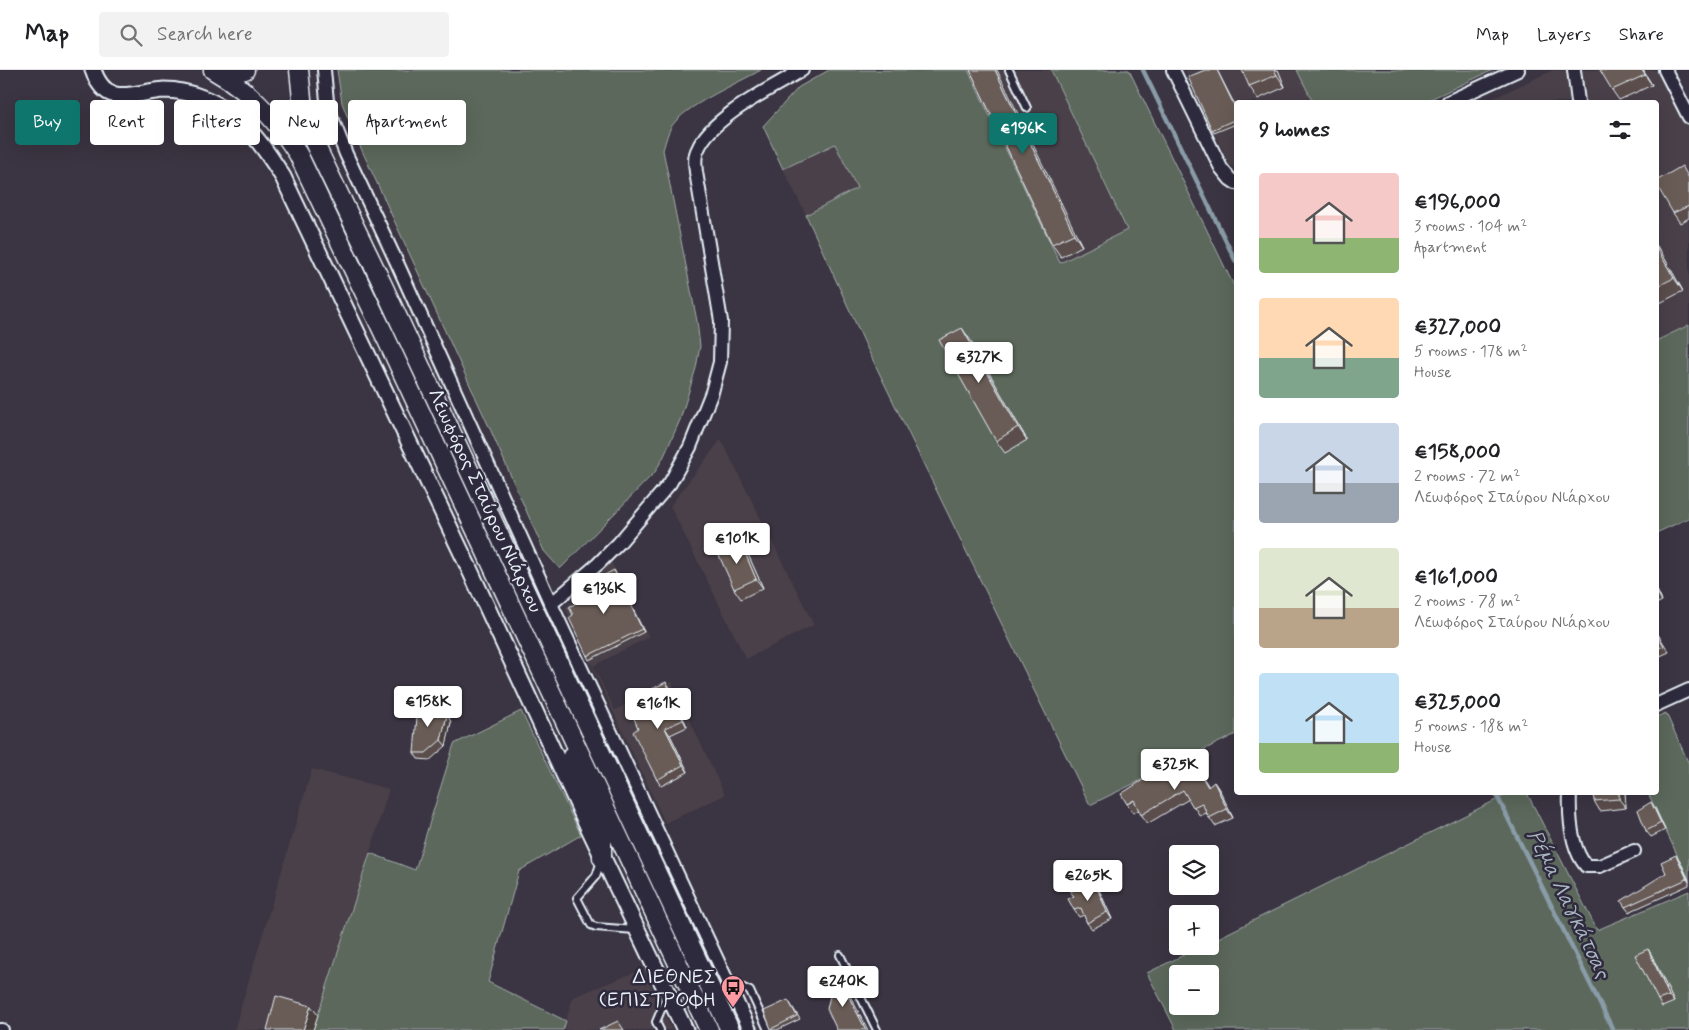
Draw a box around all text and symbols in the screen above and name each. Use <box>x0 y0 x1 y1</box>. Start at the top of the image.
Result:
search box <box>99 12 449 57</box>
text: Map <box>25 19 69 50</box>
icon: search <box>117 21 145 49</box>
text: Search here <box>157 22 253 47</box>
text: Map <box>1476 23 1509 47</box>
text: Layers <box>1537 23 1591 47</box>
text: Share <box>1619 23 1664 47</box>
chip: Buy <box>15 100 80 145</box>
chip: Rent <box>90 100 164 145</box>
chip: Filters <box>174 100 260 145</box>
chip: New <box>270 100 338 145</box>
chip: Apartment <box>348 100 466 145</box>
pin: €196K <box>988 112 1058 155</box>
text: 9 homes <box>1259 116 1330 144</box>
icon: filters <box>1606 116 1634 144</box>
text: €196K <box>1000 118 1046 139</box>
text: €196,000 <box>1414 188 1501 216</box>
icon: home <box>1299 193 1359 253</box>
text: 3 rooms · 104 m² <box>1414 216 1527 237</box>
text: Apartment <box>1414 237 1487 258</box>
text: €327,000 <box>1414 313 1501 341</box>
icon: home <box>1299 318 1359 378</box>
text: 5 rooms · 178 m² <box>1414 341 1528 362</box>
pin: €327K <box>944 342 1014 384</box>
text: €327K <box>956 347 1002 368</box>
text: House <box>1414 362 1452 383</box>
street label: Λεωφόρος Σταύρου Νιάρχου <box>421 384 549 617</box>
text: €158,000 <box>1414 438 1501 466</box>
icon: home <box>1299 443 1359 503</box>
text: 2 rooms · 72 m² <box>1414 466 1520 487</box>
text: Λεωφόρος Σταύρου Νιάρχου <box>1414 487 1610 508</box>
pin: €101K <box>702 522 772 565</box>
text: €101K <box>715 528 759 549</box>
text: €161,000 <box>1414 563 1498 591</box>
icon: home <box>1299 568 1359 628</box>
pin: €136K <box>569 572 639 615</box>
text: €136K <box>582 578 626 599</box>
text: 2 rooms · 78 m² <box>1414 591 1521 612</box>
text: Λεωφόρος Σταύρου Νιάρχου <box>1414 612 1610 633</box>
pin: €158K <box>393 686 463 728</box>
pin: €161K <box>623 688 693 730</box>
text: €325,000 <box>1414 688 1501 716</box>
text: €158K <box>405 691 451 712</box>
text: €161K <box>636 693 680 714</box>
icon: home <box>1299 693 1359 753</box>
text: 5 rooms · 188 m² <box>1414 716 1528 737</box>
text: House <box>1414 737 1452 758</box>
pin: €325K <box>1140 748 1210 791</box>
text: €325K <box>1152 754 1198 775</box>
water label: Ρέμα Λαγκάτσας <box>1520 825 1617 985</box>
map controls <box>1169 845 1219 1015</box>
button: layers <box>1169 845 1219 895</box>
pin: €265K <box>1053 860 1123 902</box>
text: €265K <box>1064 865 1112 886</box>
button: + <box>1169 905 1219 955</box>
place label: ΔΙΕΘΝΕΣ (ΕΠΙΣΤΡΟΦΗ <box>599 964 716 1014</box>
button: − <box>1169 965 1219 1015</box>
pin: €240K <box>808 966 878 1008</box>
text: €240K <box>819 971 867 992</box>
bus stop icon: ΔΙΕΘΝΕΣ (ΕΠΙΣΤΡΟΦΗ <box>720 974 746 1008</box>

